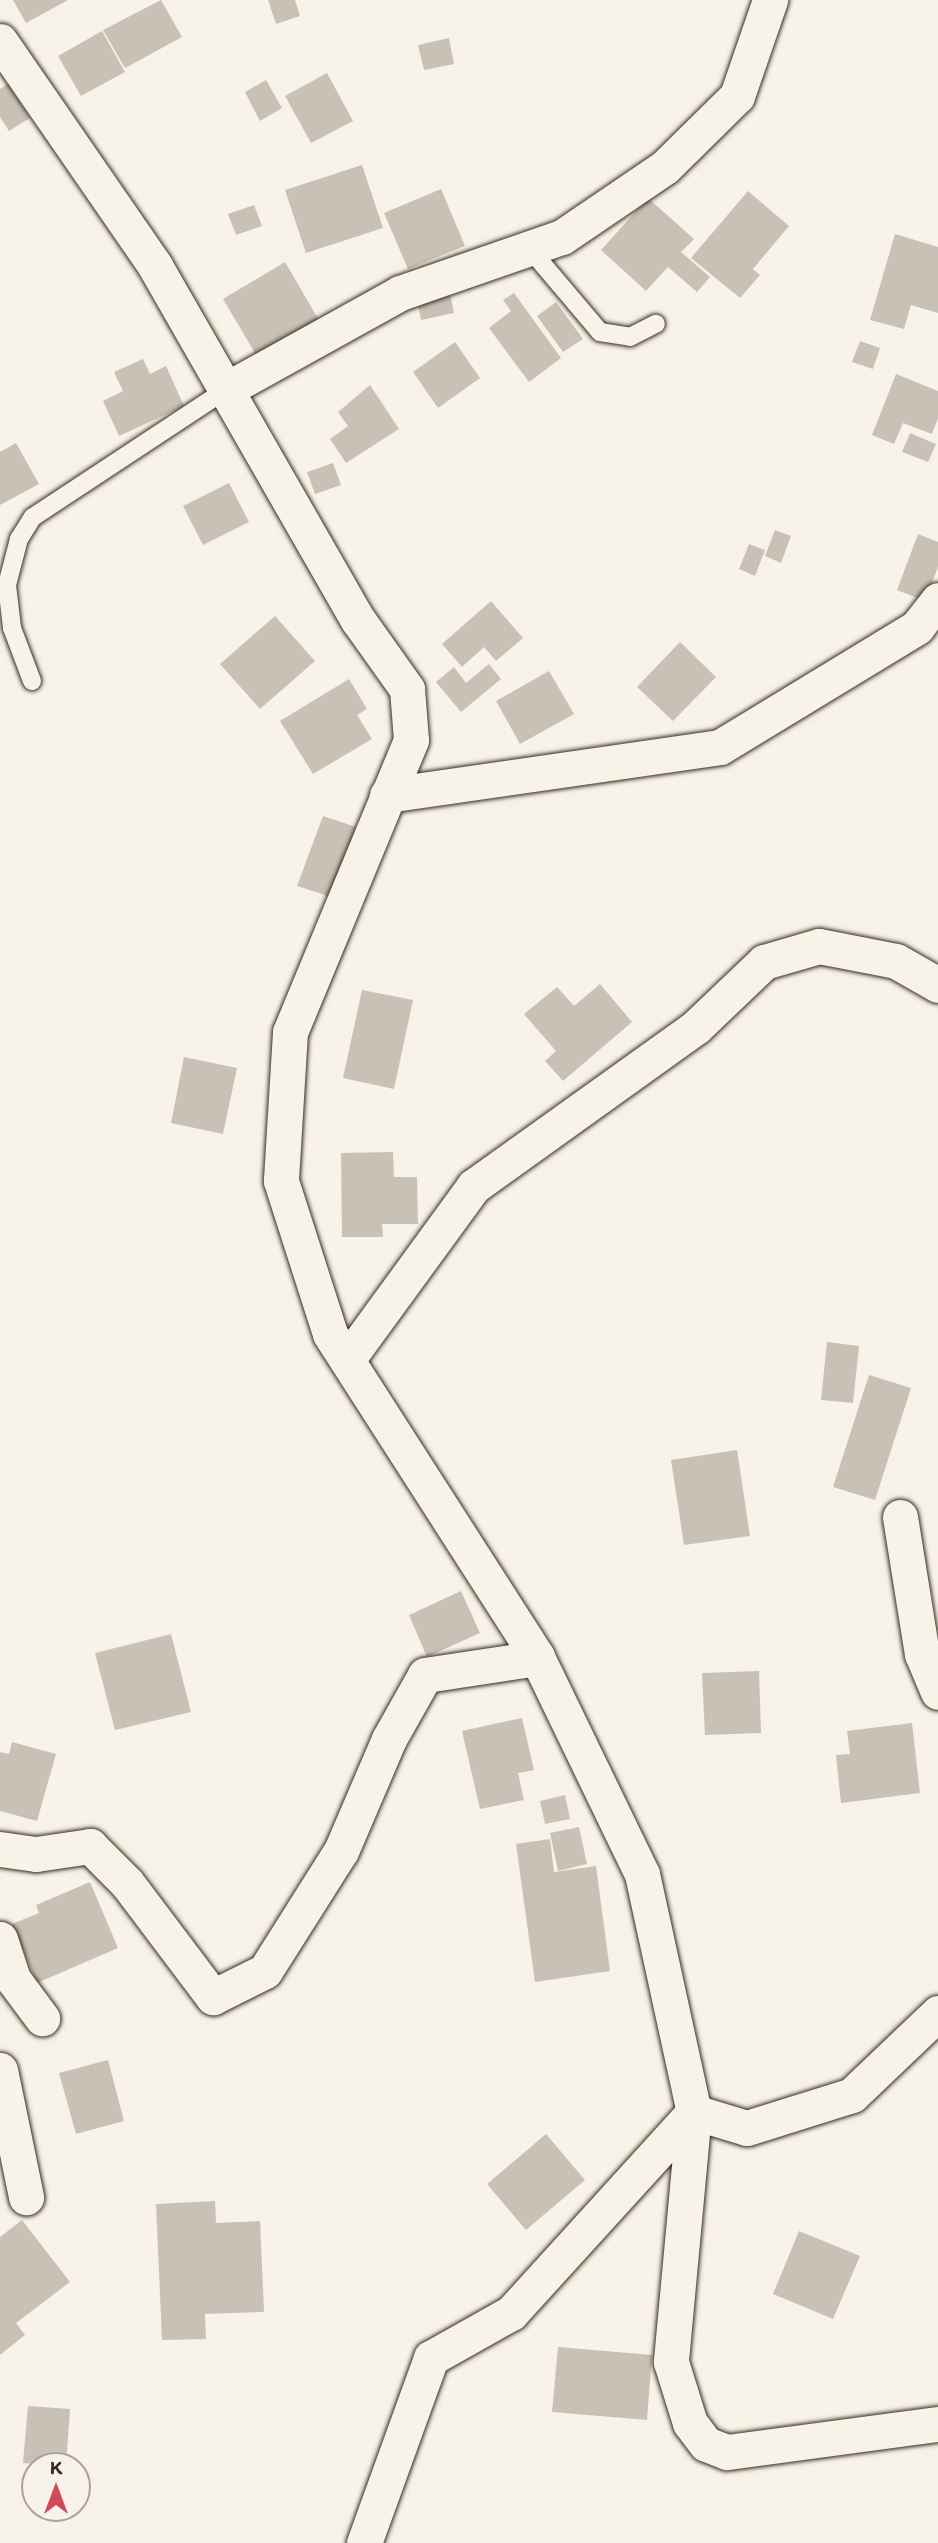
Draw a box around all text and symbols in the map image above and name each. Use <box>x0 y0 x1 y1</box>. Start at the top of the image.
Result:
north arrow <box>21 2452 91 2522</box>
text: K <box>50 2456 62 2479</box>

